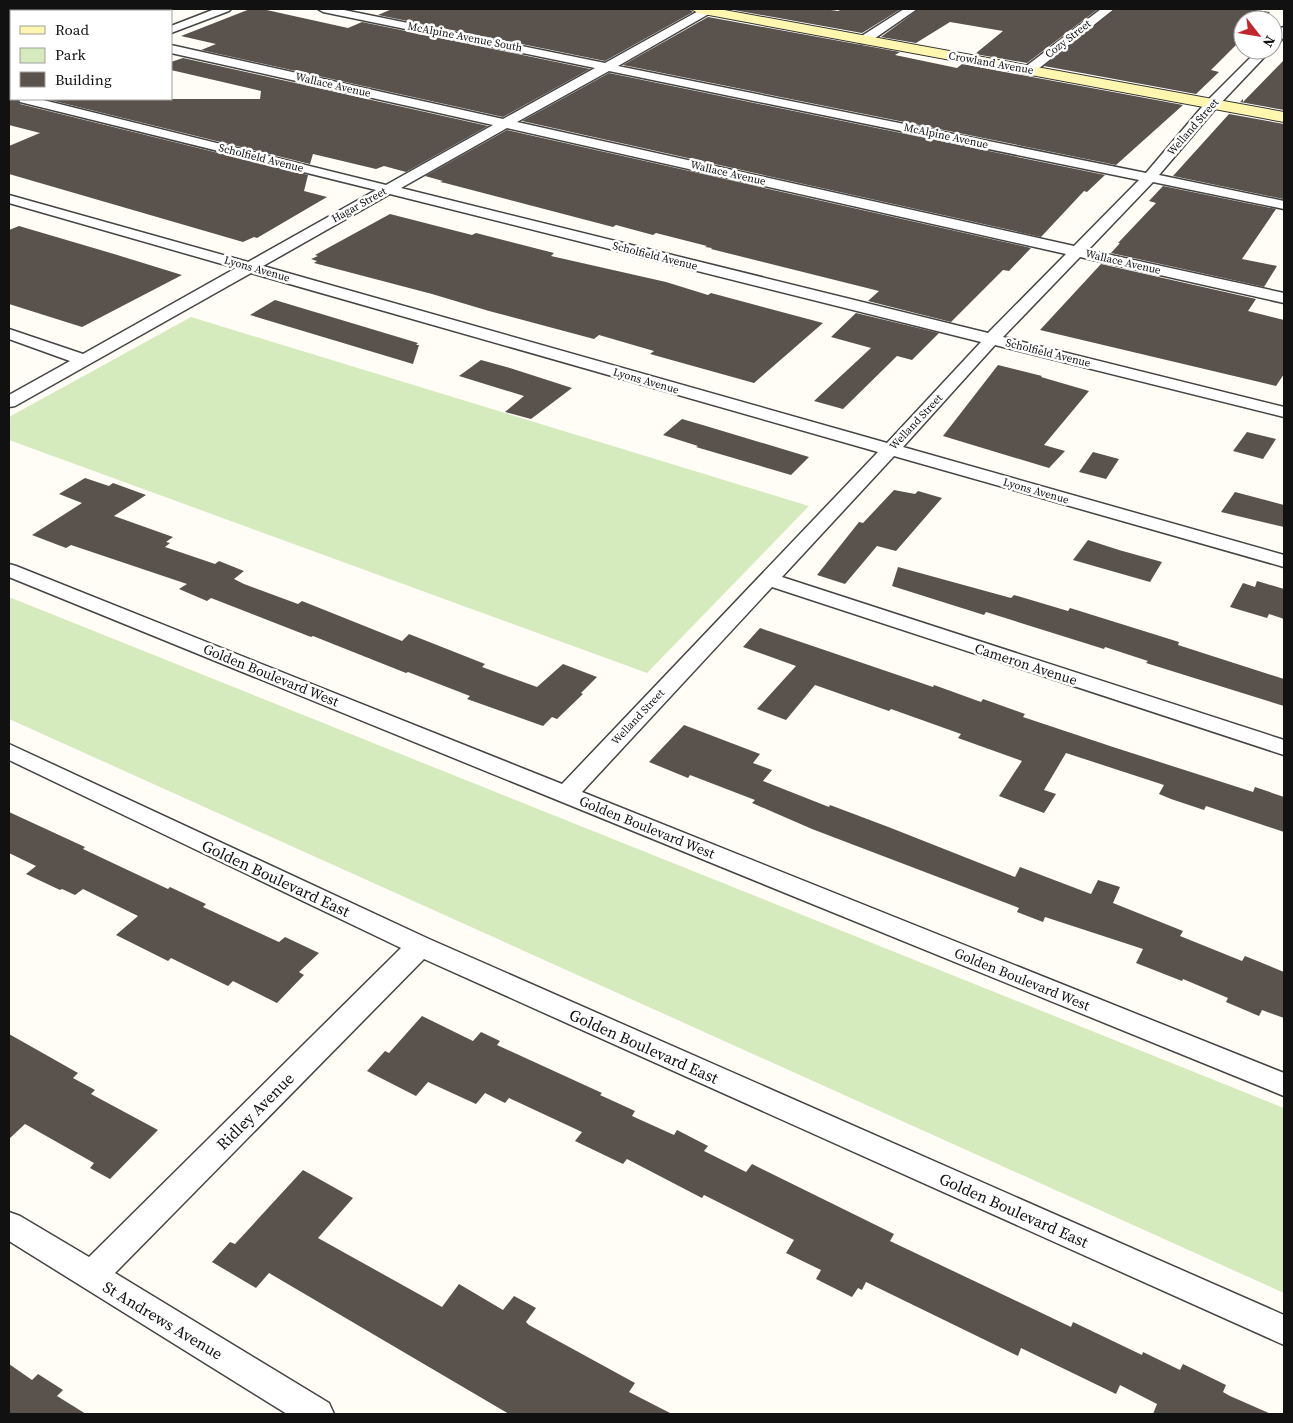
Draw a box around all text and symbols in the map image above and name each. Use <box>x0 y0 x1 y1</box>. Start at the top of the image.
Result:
legend <box>10 10 172 100</box>
north arrow <box>1233 10 1283 60</box>
street label: Cozy Street <box>1042 16 1094 62</box>
text: Road <box>55 19 89 40</box>
street label: McAlpine Avenue South <box>406 19 524 56</box>
text: N <box>1258 32 1280 51</box>
text: Park <box>55 44 87 65</box>
street label: Crowland Avenue <box>947 48 1035 78</box>
text: Building <box>55 69 112 90</box>
street label: Wallace Avenue <box>294 69 373 101</box>
street label: Welland Street <box>1164 95 1222 159</box>
street label: McAlpine Avenue <box>902 120 990 152</box>
street label: Scholfield Avenue <box>217 140 305 176</box>
street label: Wallace Avenue <box>689 157 768 189</box>
street label: Hagar Street <box>329 184 390 226</box>
street label: Scholfield Avenue <box>611 238 699 274</box>
street label: Wallace Avenue <box>1084 246 1163 278</box>
street label: Lyons Avenue <box>222 252 292 286</box>
street label: Scholfield Avenue <box>1004 335 1092 371</box>
street label: Lyons Avenue <box>611 364 681 398</box>
street label: Welland Street <box>886 391 946 453</box>
street label: Lyons Avenue <box>1001 474 1071 508</box>
street label: Cameron Avenue <box>972 638 1080 690</box>
street label: Golden Boulevard West <box>200 639 342 712</box>
street label: Welland Street <box>608 686 668 748</box>
street label: Golden Boulevard West <box>576 791 718 864</box>
street label: Golden Boulevard East <box>198 834 354 922</box>
street label: Golden Boulevard West <box>951 943 1093 1016</box>
street label: Golden Boulevard East <box>566 1003 723 1089</box>
street label: Ridley Avenue <box>211 1067 299 1155</box>
street label: Golden Boulevard East <box>936 1167 1093 1253</box>
street label: St Andrews Avenue <box>99 1275 227 1365</box>

